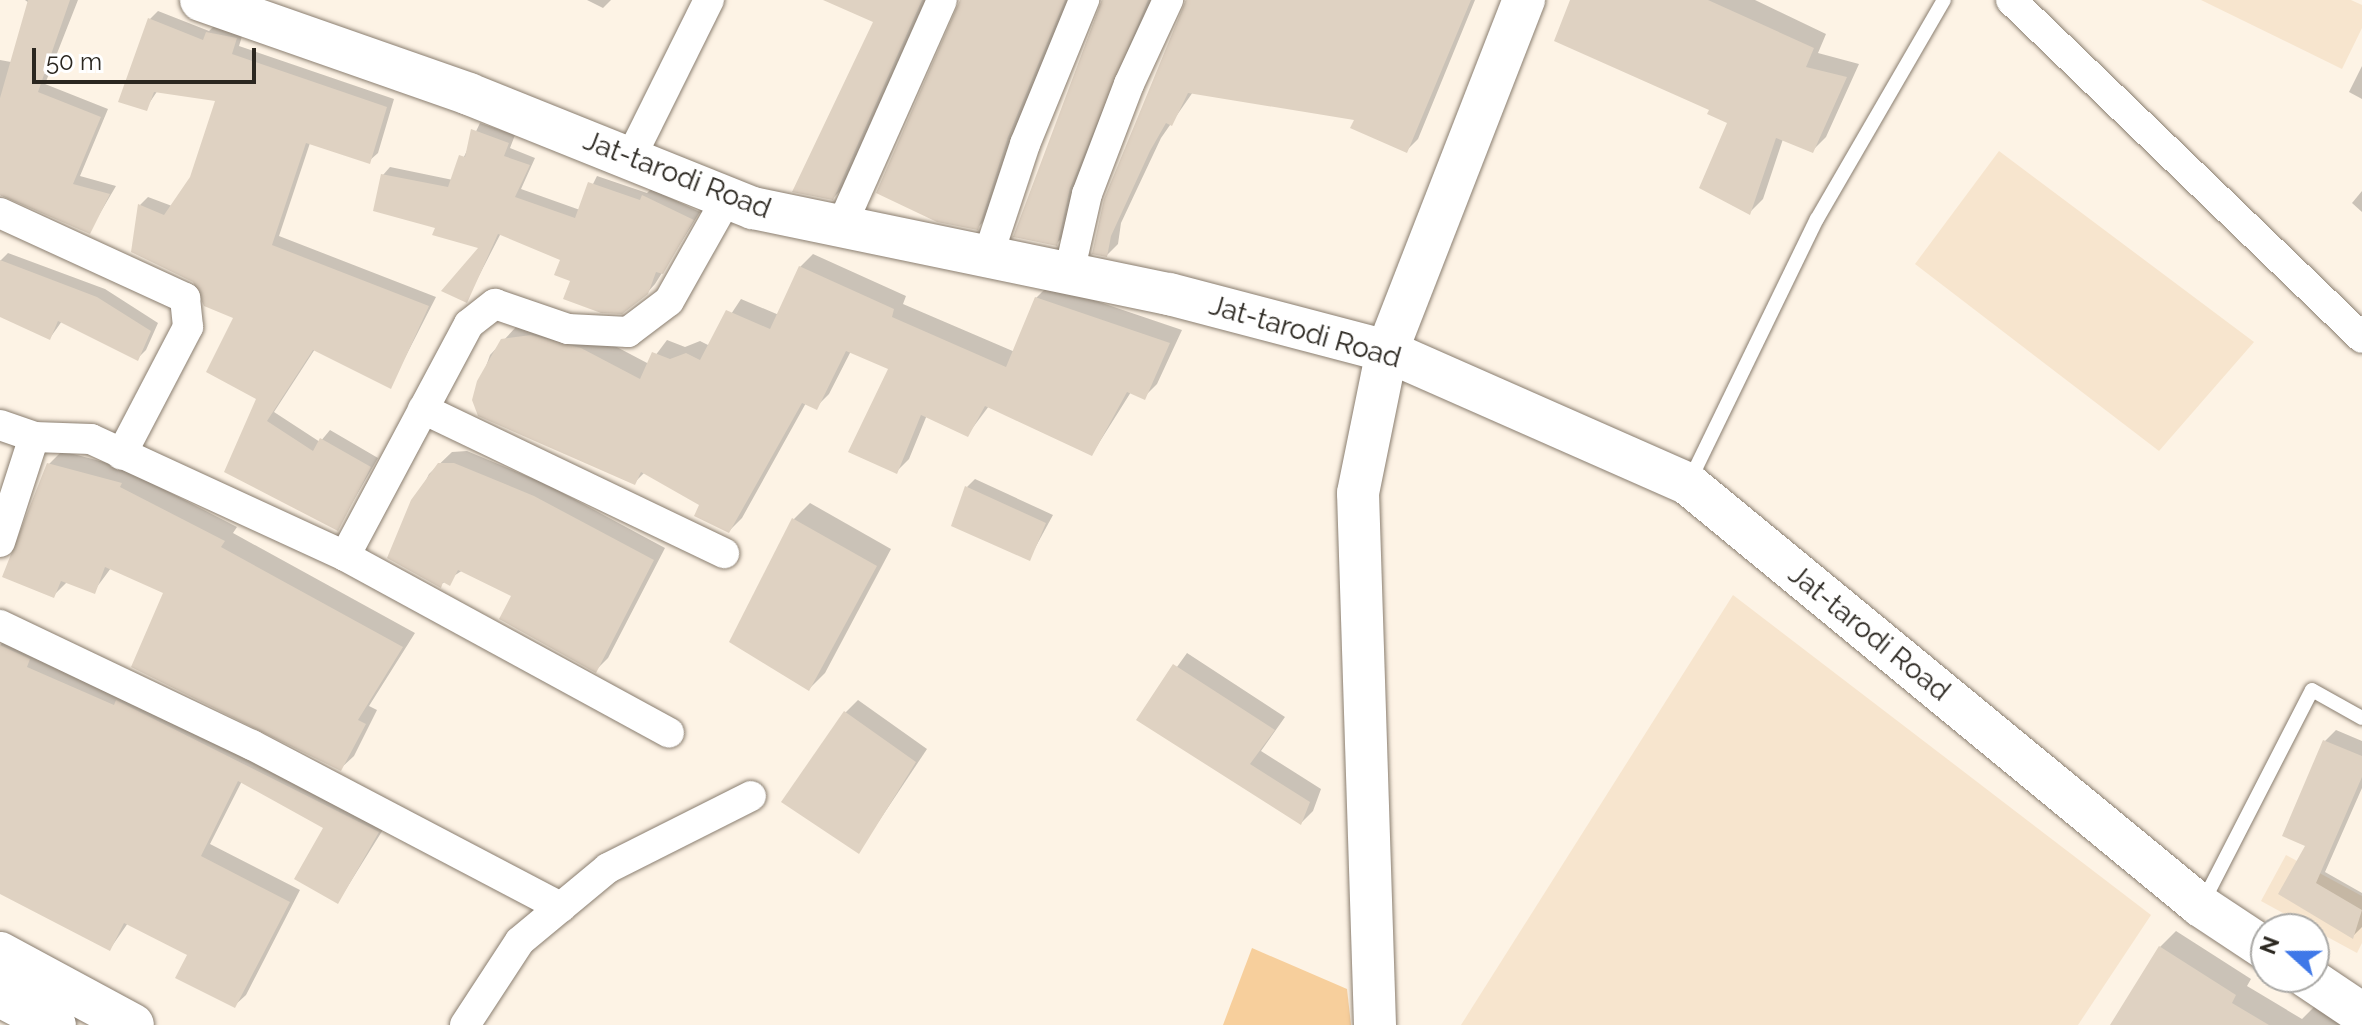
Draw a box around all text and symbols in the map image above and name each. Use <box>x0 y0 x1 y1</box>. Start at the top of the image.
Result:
scale bar <box>36 32 260 82</box>
text: 50 m <box>46 47 102 76</box>
street label: Jat-tarodi Road <box>579 124 775 226</box>
street label: Jat-tarodi Road <box>1205 289 1405 375</box>
street label: Jat-tarodi Road <box>1781 558 1957 708</box>
north arrow <box>2250 913 2330 993</box>
text: N <box>2254 933 2285 958</box>

